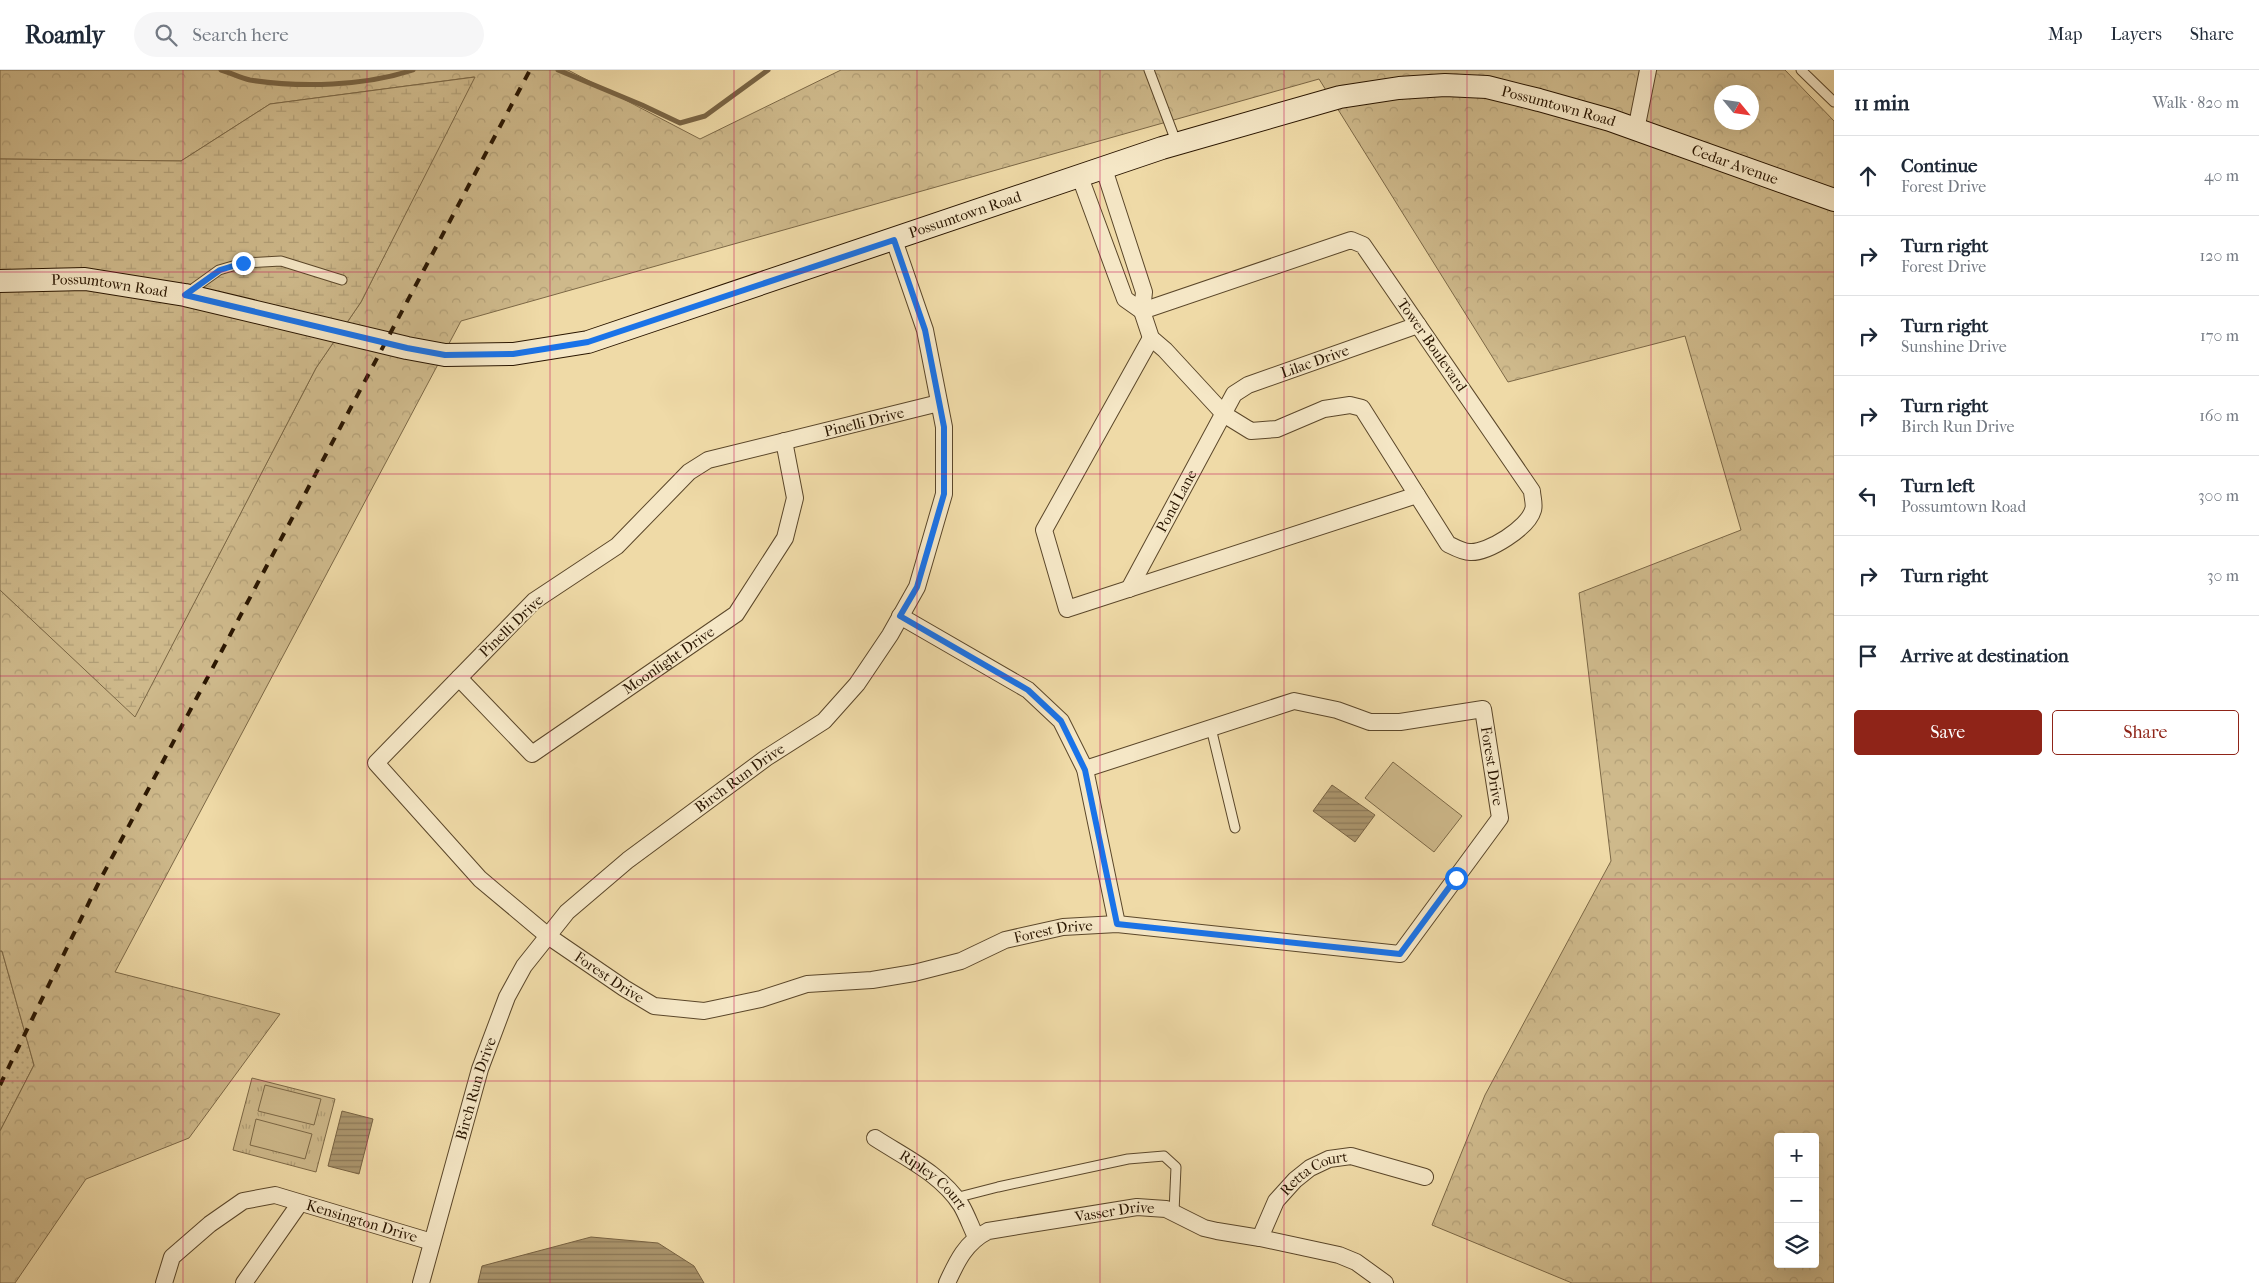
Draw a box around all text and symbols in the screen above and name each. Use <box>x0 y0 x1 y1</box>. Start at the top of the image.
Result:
search box <box>134 12 484 57</box>
text: Roamly <box>25 21 104 49</box>
icon: search <box>152 21 180 49</box>
text: Search here <box>192 24 289 46</box>
text: Map <box>2048 24 2082 45</box>
text: Layers <box>2110 24 2162 45</box>
text: Share <box>2190 24 2234 45</box>
street label: Possumtown Road <box>1500 82 1619 131</box>
north arrow <box>1714 85 1759 130</box>
text: 11 min <box>1854 91 1909 115</box>
text: Walk · 820 m <box>2152 93 2239 112</box>
street label: Cedar Avenue <box>1689 141 1781 189</box>
text: Continue <box>1901 155 1977 177</box>
icon: ahead <box>1854 162 1882 190</box>
text: 40 m <box>2204 166 2239 185</box>
text: Forest Drive <box>1901 177 1986 196</box>
street label: Possumtown Road <box>906 187 1024 242</box>
text: Turn right <box>1901 235 1988 257</box>
icon: right <box>1854 242 1882 270</box>
text: 120 m <box>2200 246 2239 265</box>
route end <box>232 252 255 275</box>
text: Forest Drive <box>1901 257 1986 276</box>
street label: Possumtown Road <box>51 270 170 301</box>
street label: Tower Boulevard <box>1393 295 1471 396</box>
text: Turn right <box>1901 315 1988 337</box>
icon: right <box>1854 322 1882 350</box>
text: 170 m <box>2200 326 2239 345</box>
text: Sunshine Drive <box>1901 337 2007 356</box>
street label: Lilac Drive <box>1278 341 1352 382</box>
text: Turn right <box>1901 395 1988 417</box>
icon: right <box>1854 402 1882 430</box>
street label: Pinelli Drive <box>822 403 907 441</box>
text: 160 m <box>2199 406 2239 425</box>
text: Birch Run Drive <box>1901 417 2015 436</box>
street label: Pond Lane <box>1152 466 1201 535</box>
text: Turn left <box>1901 475 1975 497</box>
icon: left <box>1854 482 1882 510</box>
text: 300 m <box>2198 486 2239 505</box>
text: Possumtown Road <box>1901 497 2026 516</box>
icon: right <box>1854 562 1882 590</box>
text: Turn right <box>1901 565 1988 587</box>
text: 30 m <box>2207 566 2239 585</box>
street label: Pinelli Drive <box>475 591 547 661</box>
street label: Moonlight Drive <box>619 622 718 698</box>
icon: arrive <box>1854 642 1882 670</box>
text: Arrive at destination <box>1901 645 2069 667</box>
button: Save <box>1854 710 2042 755</box>
button: Share <box>2052 710 2239 755</box>
street label: Forest Drive <box>1477 725 1507 807</box>
street label: Birch Run Drive <box>691 739 788 817</box>
route start <box>1445 867 1468 890</box>
street label: Forest Drive <box>1012 916 1094 947</box>
street label: Forest Drive <box>571 948 648 1007</box>
street label: Birch Run Drive <box>452 1034 500 1142</box>
map controls <box>1774 1133 1819 1268</box>
button: + <box>1774 1133 1819 1178</box>
street label: Ripley Court <box>896 1146 971 1213</box>
street label: Retta Court <box>1276 1147 1349 1199</box>
button: − <box>1774 1178 1819 1223</box>
street label: Kensington Drive <box>304 1196 420 1246</box>
street label: Vasser Drive <box>1072 1198 1156 1226</box>
button: layers <box>1774 1223 1819 1268</box>

